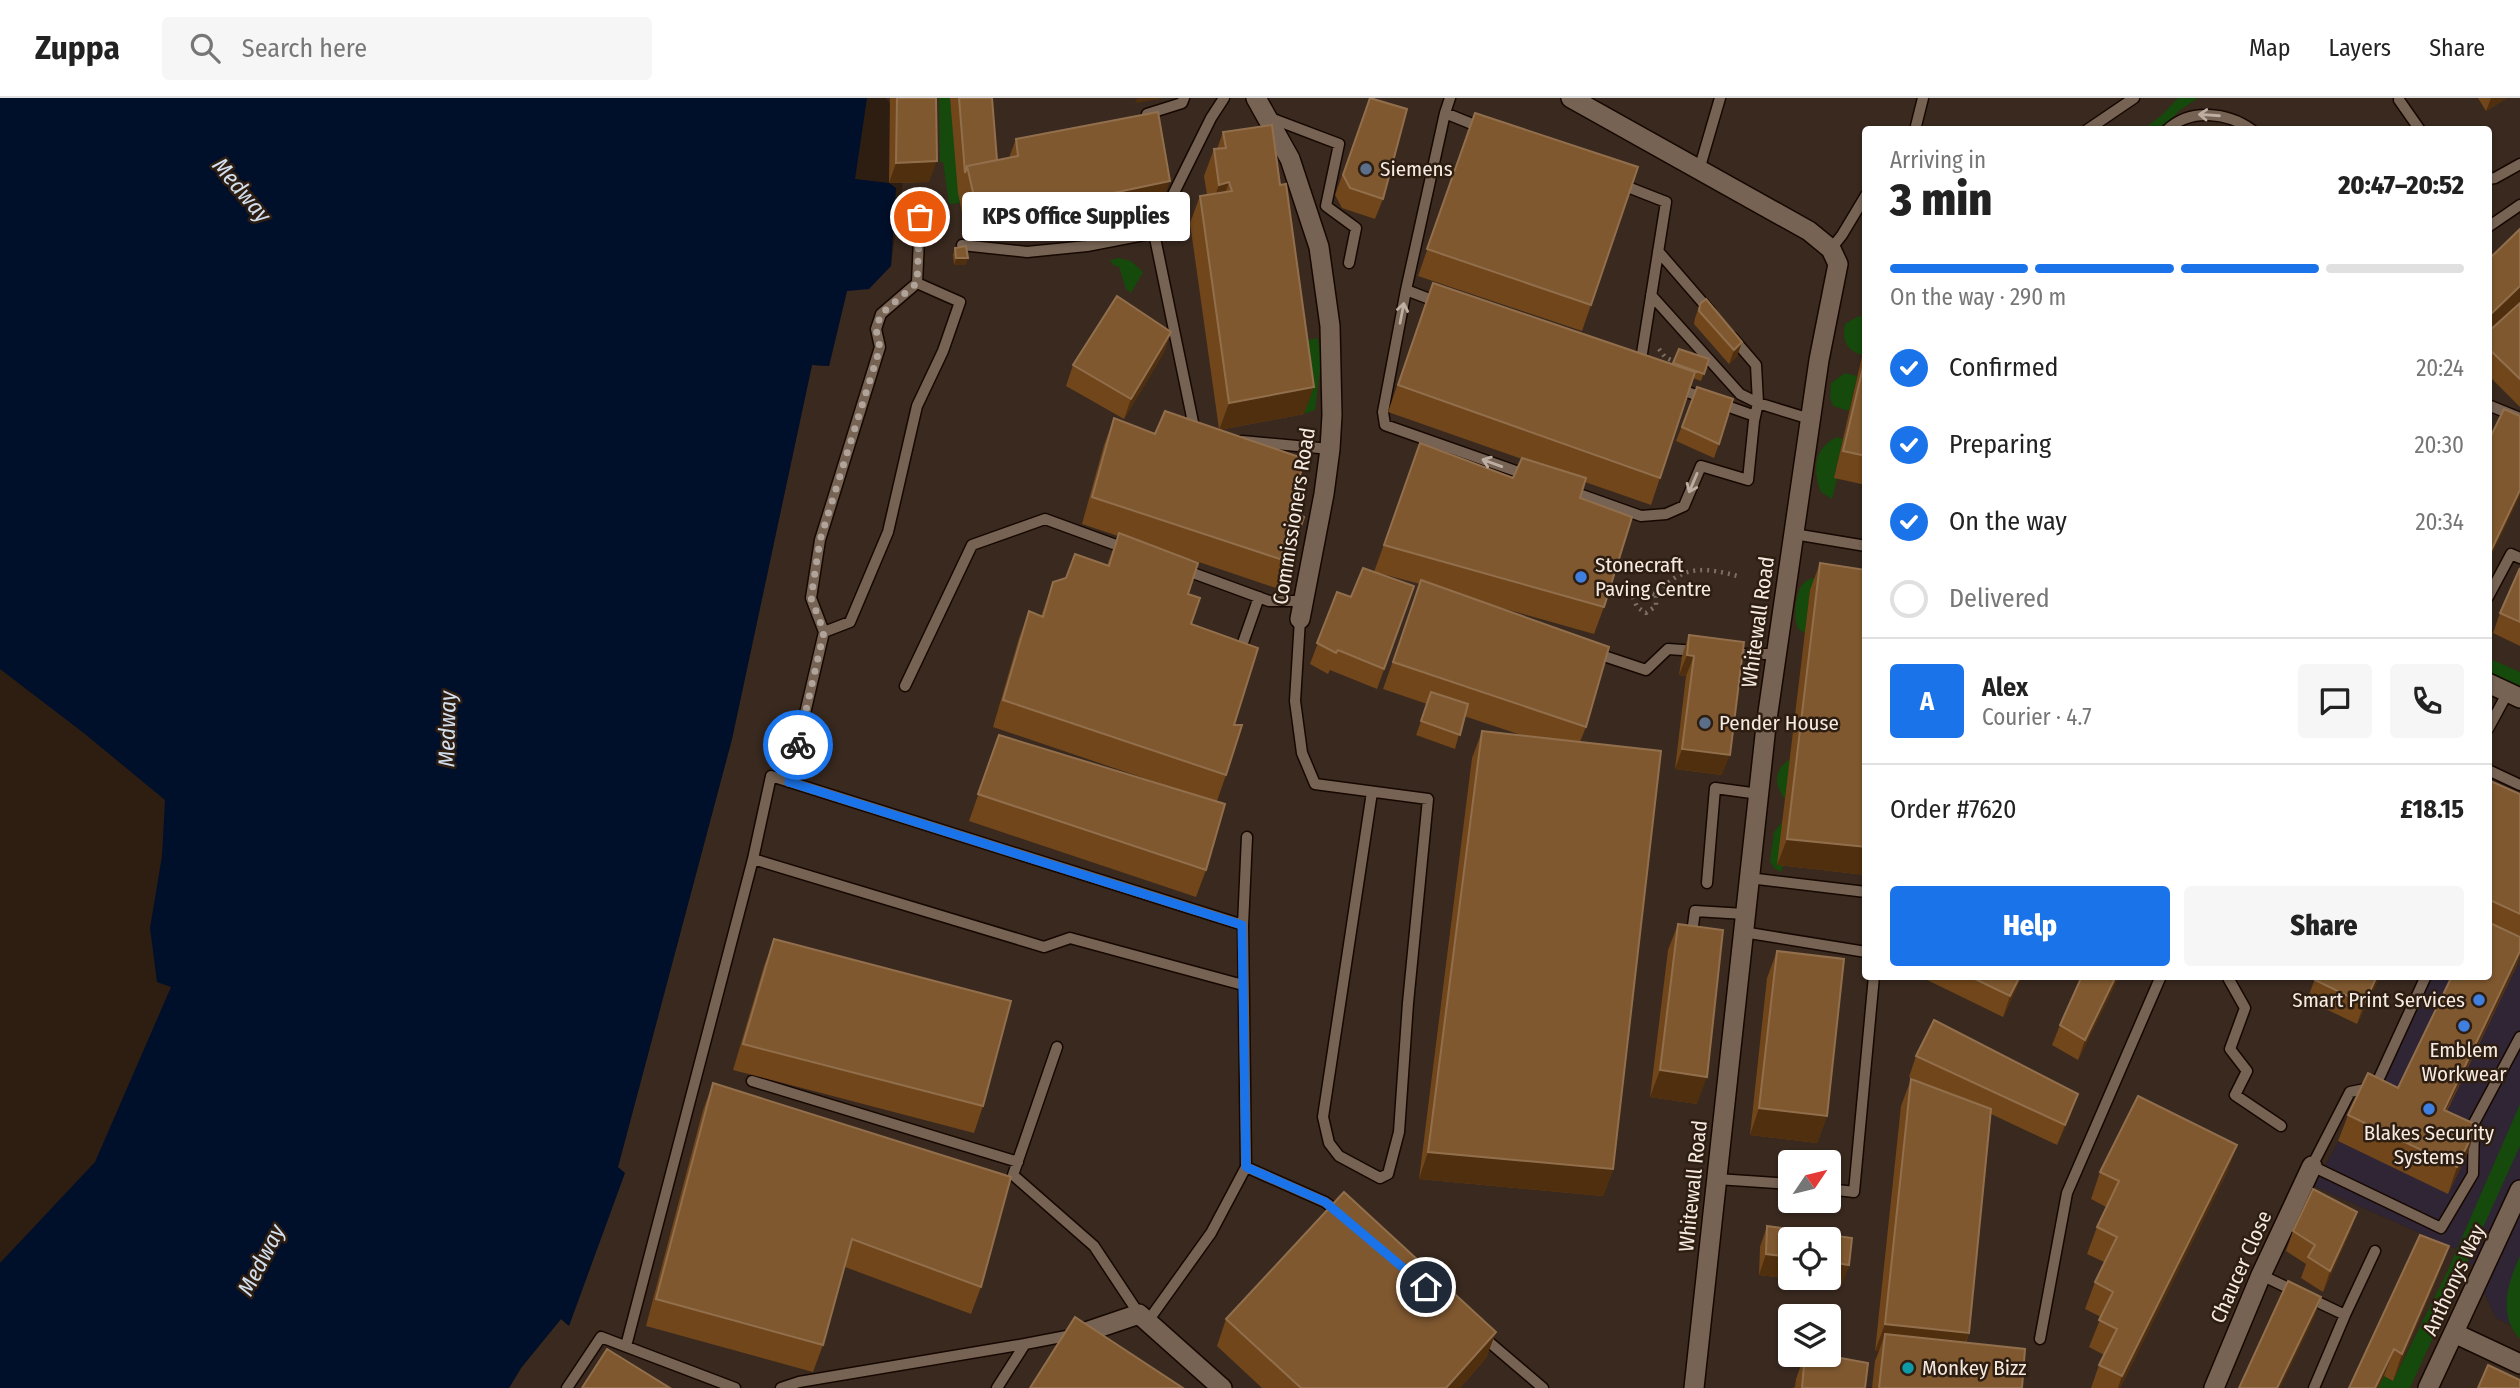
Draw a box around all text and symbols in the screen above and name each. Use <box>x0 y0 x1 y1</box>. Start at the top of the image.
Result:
search box <box>162 17 652 80</box>
text: Zuppa <box>35 28 120 68</box>
icon: search <box>186 29 224 67</box>
text: Search here <box>242 33 367 64</box>
text: Map <box>2249 34 2291 62</box>
text: Layers <box>2329 34 2391 62</box>
text: Share <box>2429 34 2485 62</box>
one-way arrow <box>2198 109 2221 122</box>
text: Arriving in <box>1890 146 1986 174</box>
water label: Medway <box>207 152 278 229</box>
place label: Siemens <box>1380 156 1453 182</box>
marker: Siemens <box>1358 161 1374 177</box>
text: 20:47–20:52 <box>2338 170 2464 201</box>
text: 3 min <box>1890 172 1992 227</box>
pin <box>890 187 950 247</box>
callout: KPS Office Supplies <box>962 192 1190 242</box>
icon: bag <box>901 198 939 236</box>
text: KPS Office Supplies <box>982 202 1170 230</box>
text: On the way · 290 m <box>1890 283 2066 311</box>
one-way arrow <box>1395 302 1409 325</box>
icon: check <box>1890 349 1928 387</box>
text: Confirmed <box>1949 352 2059 383</box>
text: 20:24 <box>2416 354 2464 382</box>
street label: Commissioners Road <box>1267 426 1321 606</box>
icon: check <box>1890 426 1928 464</box>
text: Preparing <box>1949 429 2051 460</box>
text: 20:30 <box>2414 431 2464 459</box>
one-way arrow <box>1482 456 1504 468</box>
one-way arrow <box>1686 472 1699 494</box>
icon: check <box>1890 503 1928 541</box>
text: On the way <box>1949 506 2067 537</box>
text: 20:34 <box>2415 508 2464 536</box>
place label: Stonecraft Paving Centre <box>1595 552 1711 602</box>
street label: Whitewall Road <box>1736 555 1780 689</box>
marker: Stonecraft Paving Centre <box>1573 569 1589 585</box>
text: Delivered <box>1949 583 2050 614</box>
button: chat <box>2298 664 2372 738</box>
button: phone <box>2390 664 2464 738</box>
text: Alex <box>1982 672 2028 703</box>
text: A <box>1920 686 1934 717</box>
water label: Medway <box>432 690 462 767</box>
text: Courier · 4.7 <box>1982 703 2092 731</box>
courier <box>763 710 833 780</box>
place label: Pender House <box>1719 710 1839 736</box>
marker: Pender House <box>1697 715 1713 731</box>
icon: bike <box>779 726 817 764</box>
text: Order #7620 <box>1890 794 2017 825</box>
text: £18.15 <box>2400 794 2464 825</box>
button: Help <box>1890 886 2170 966</box>
button: Share <box>2184 886 2464 966</box>
place label: Smart Print Services <box>2292 987 2465 1013</box>
marker: Smart Print Services <box>2471 992 2487 1008</box>
marker: Emblem Workwear <box>2456 1018 2472 1034</box>
place label: Emblem Workwear <box>2421 1037 2507 1087</box>
marker: Blakes Security Systems <box>2421 1101 2437 1117</box>
street label: Whitewall Road <box>1673 1119 1713 1253</box>
place label: Blakes Security Systems <box>2364 1120 2495 1170</box>
north arrow <box>1778 1150 1841 1213</box>
map controls <box>1778 1150 1841 1367</box>
street label: Chaucer Close <box>2205 1207 2277 1327</box>
water label: Medway <box>231 1219 291 1300</box>
street label: Anthonys Way <box>2417 1220 2491 1340</box>
button: locate <box>1778 1227 1841 1290</box>
pin <box>1396 1257 1456 1317</box>
icon: home <box>1407 1268 1445 1306</box>
button: layers <box>1778 1304 1841 1367</box>
place label: Monkey Bizz <box>1922 1355 2027 1381</box>
marker: Monkey Bizz <box>1900 1360 1916 1376</box>

